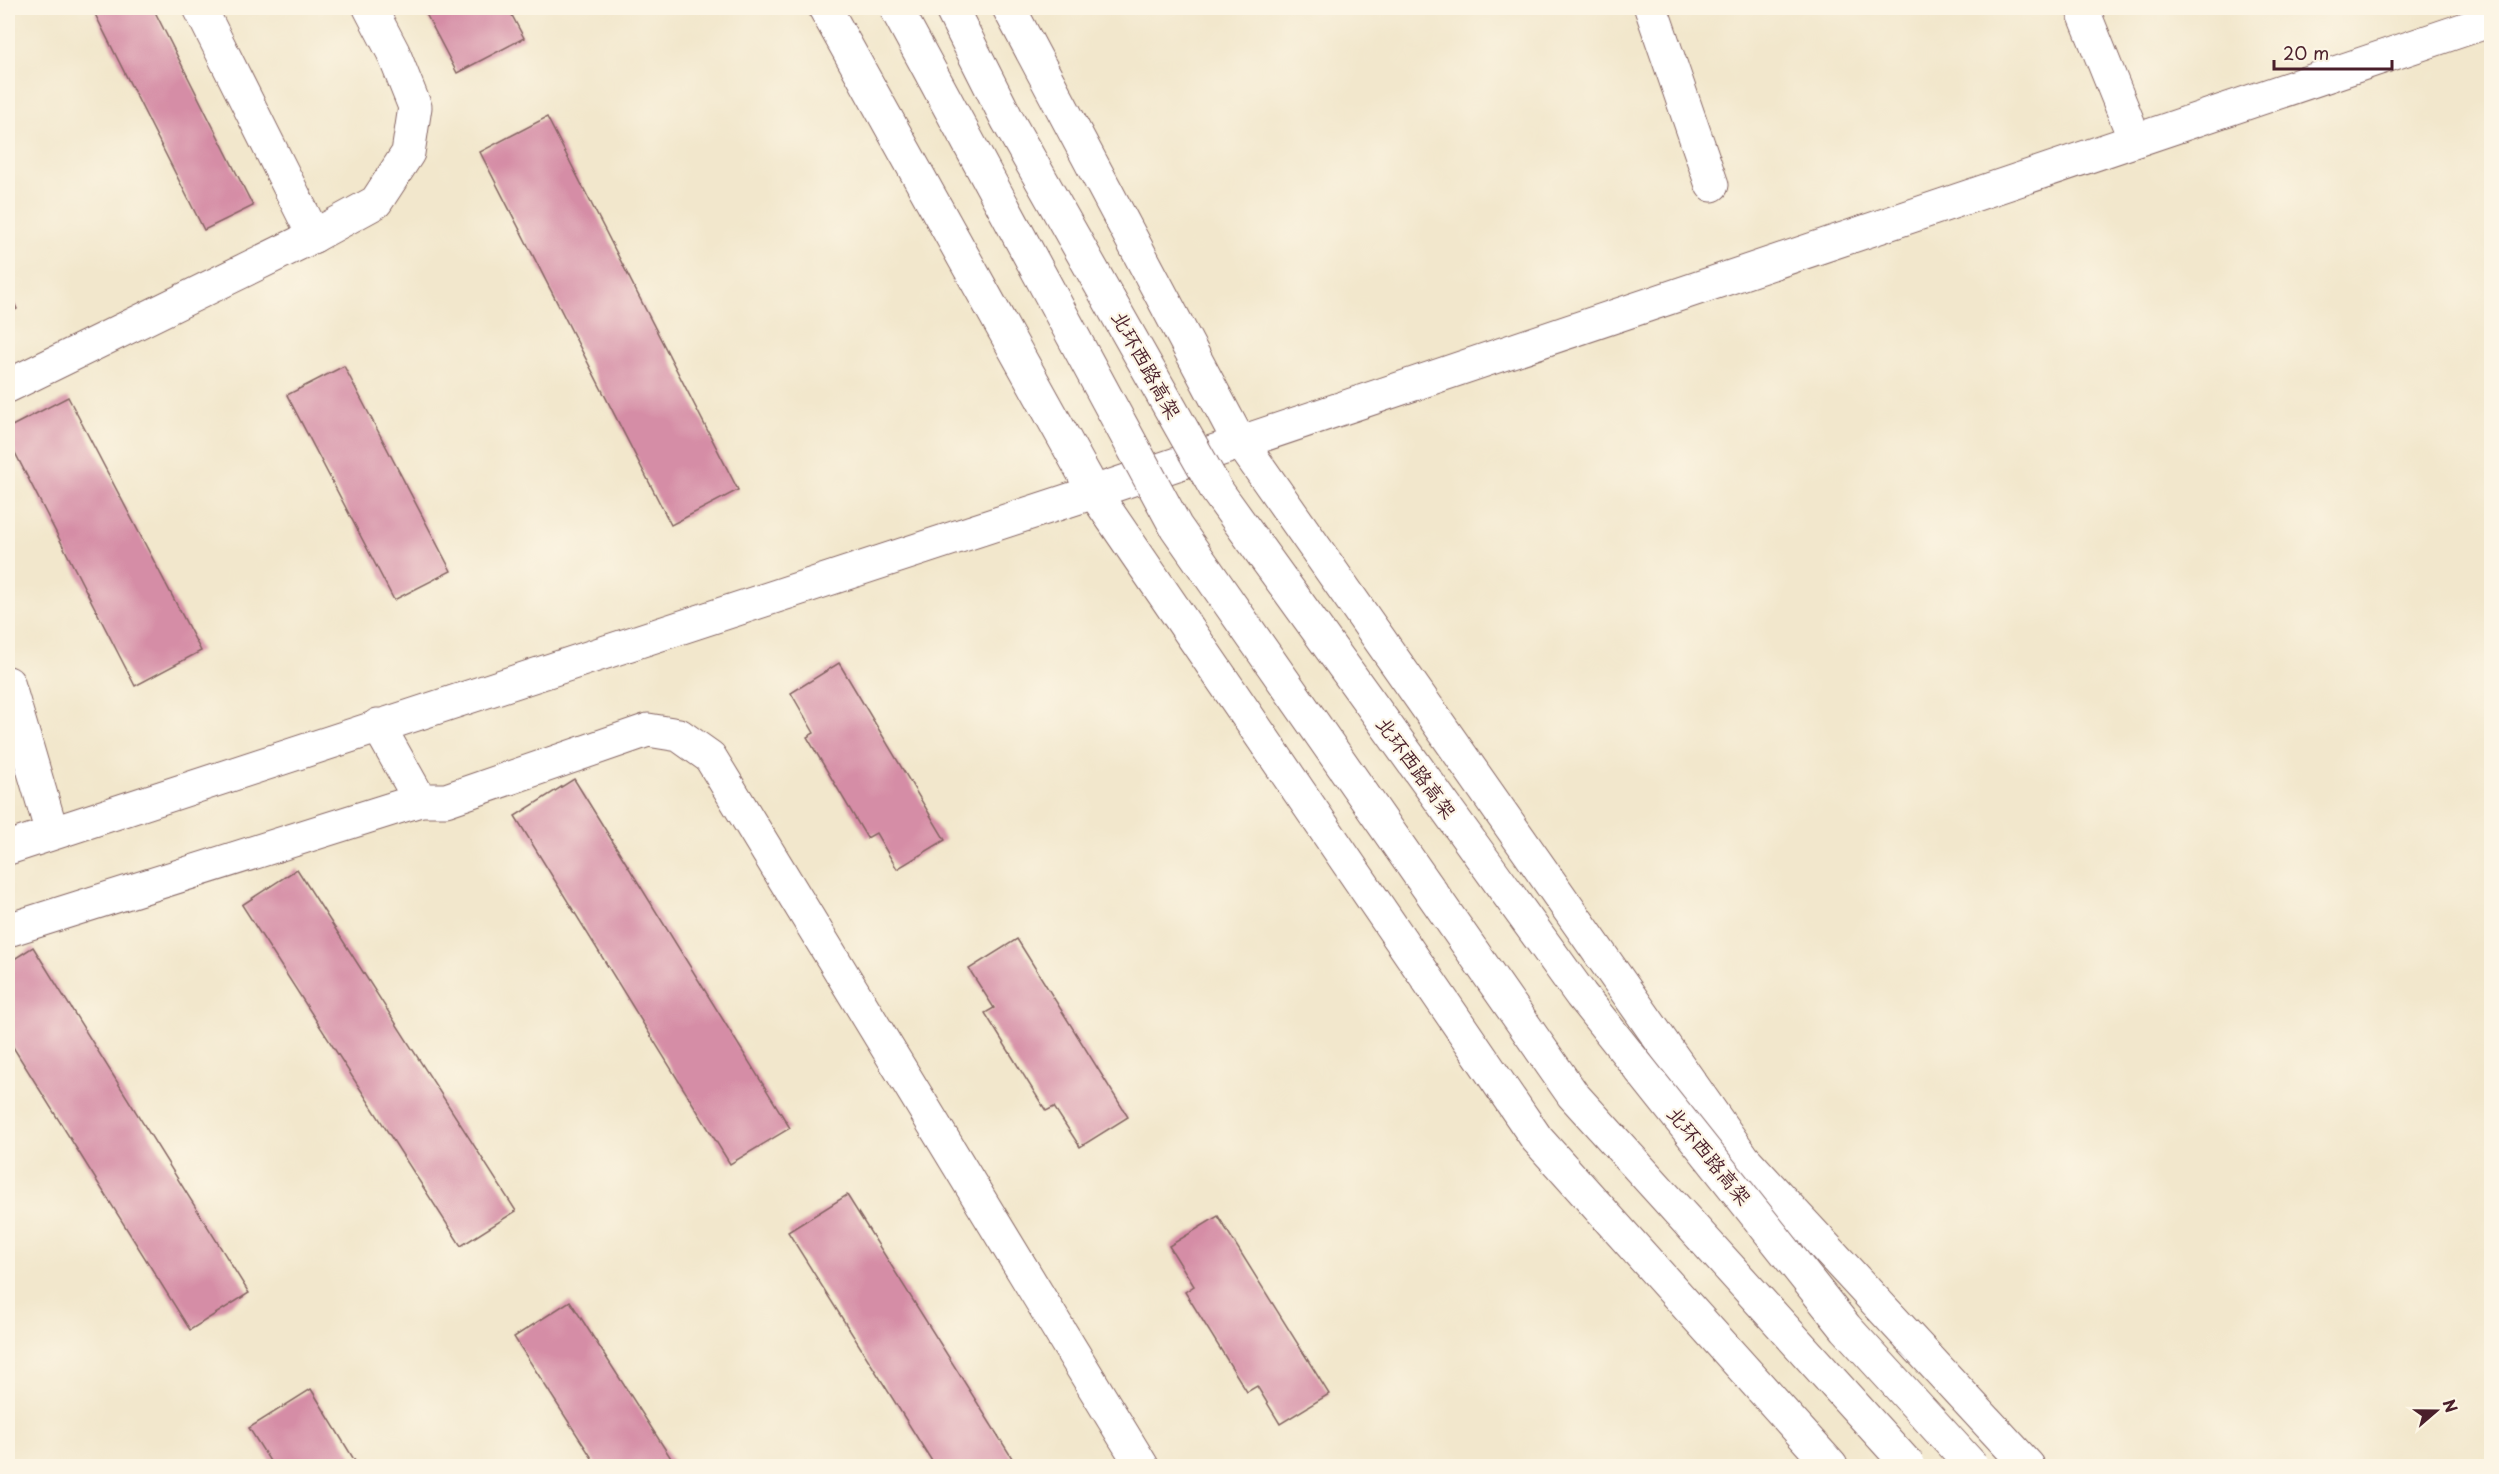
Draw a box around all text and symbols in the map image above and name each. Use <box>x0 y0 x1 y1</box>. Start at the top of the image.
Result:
scale bar <box>2274 33 2392 71</box>
text: 20 m <box>2283 39 2329 66</box>
street label: 北环西路高架 <box>1105 305 1189 424</box>
street label: 北环西路高架 <box>1369 710 1464 825</box>
street label: 北环西路高架 <box>1660 1099 1759 1211</box>
north arrow <box>2406 1381 2466 1441</box>
text: N <box>2438 1395 2464 1416</box>

